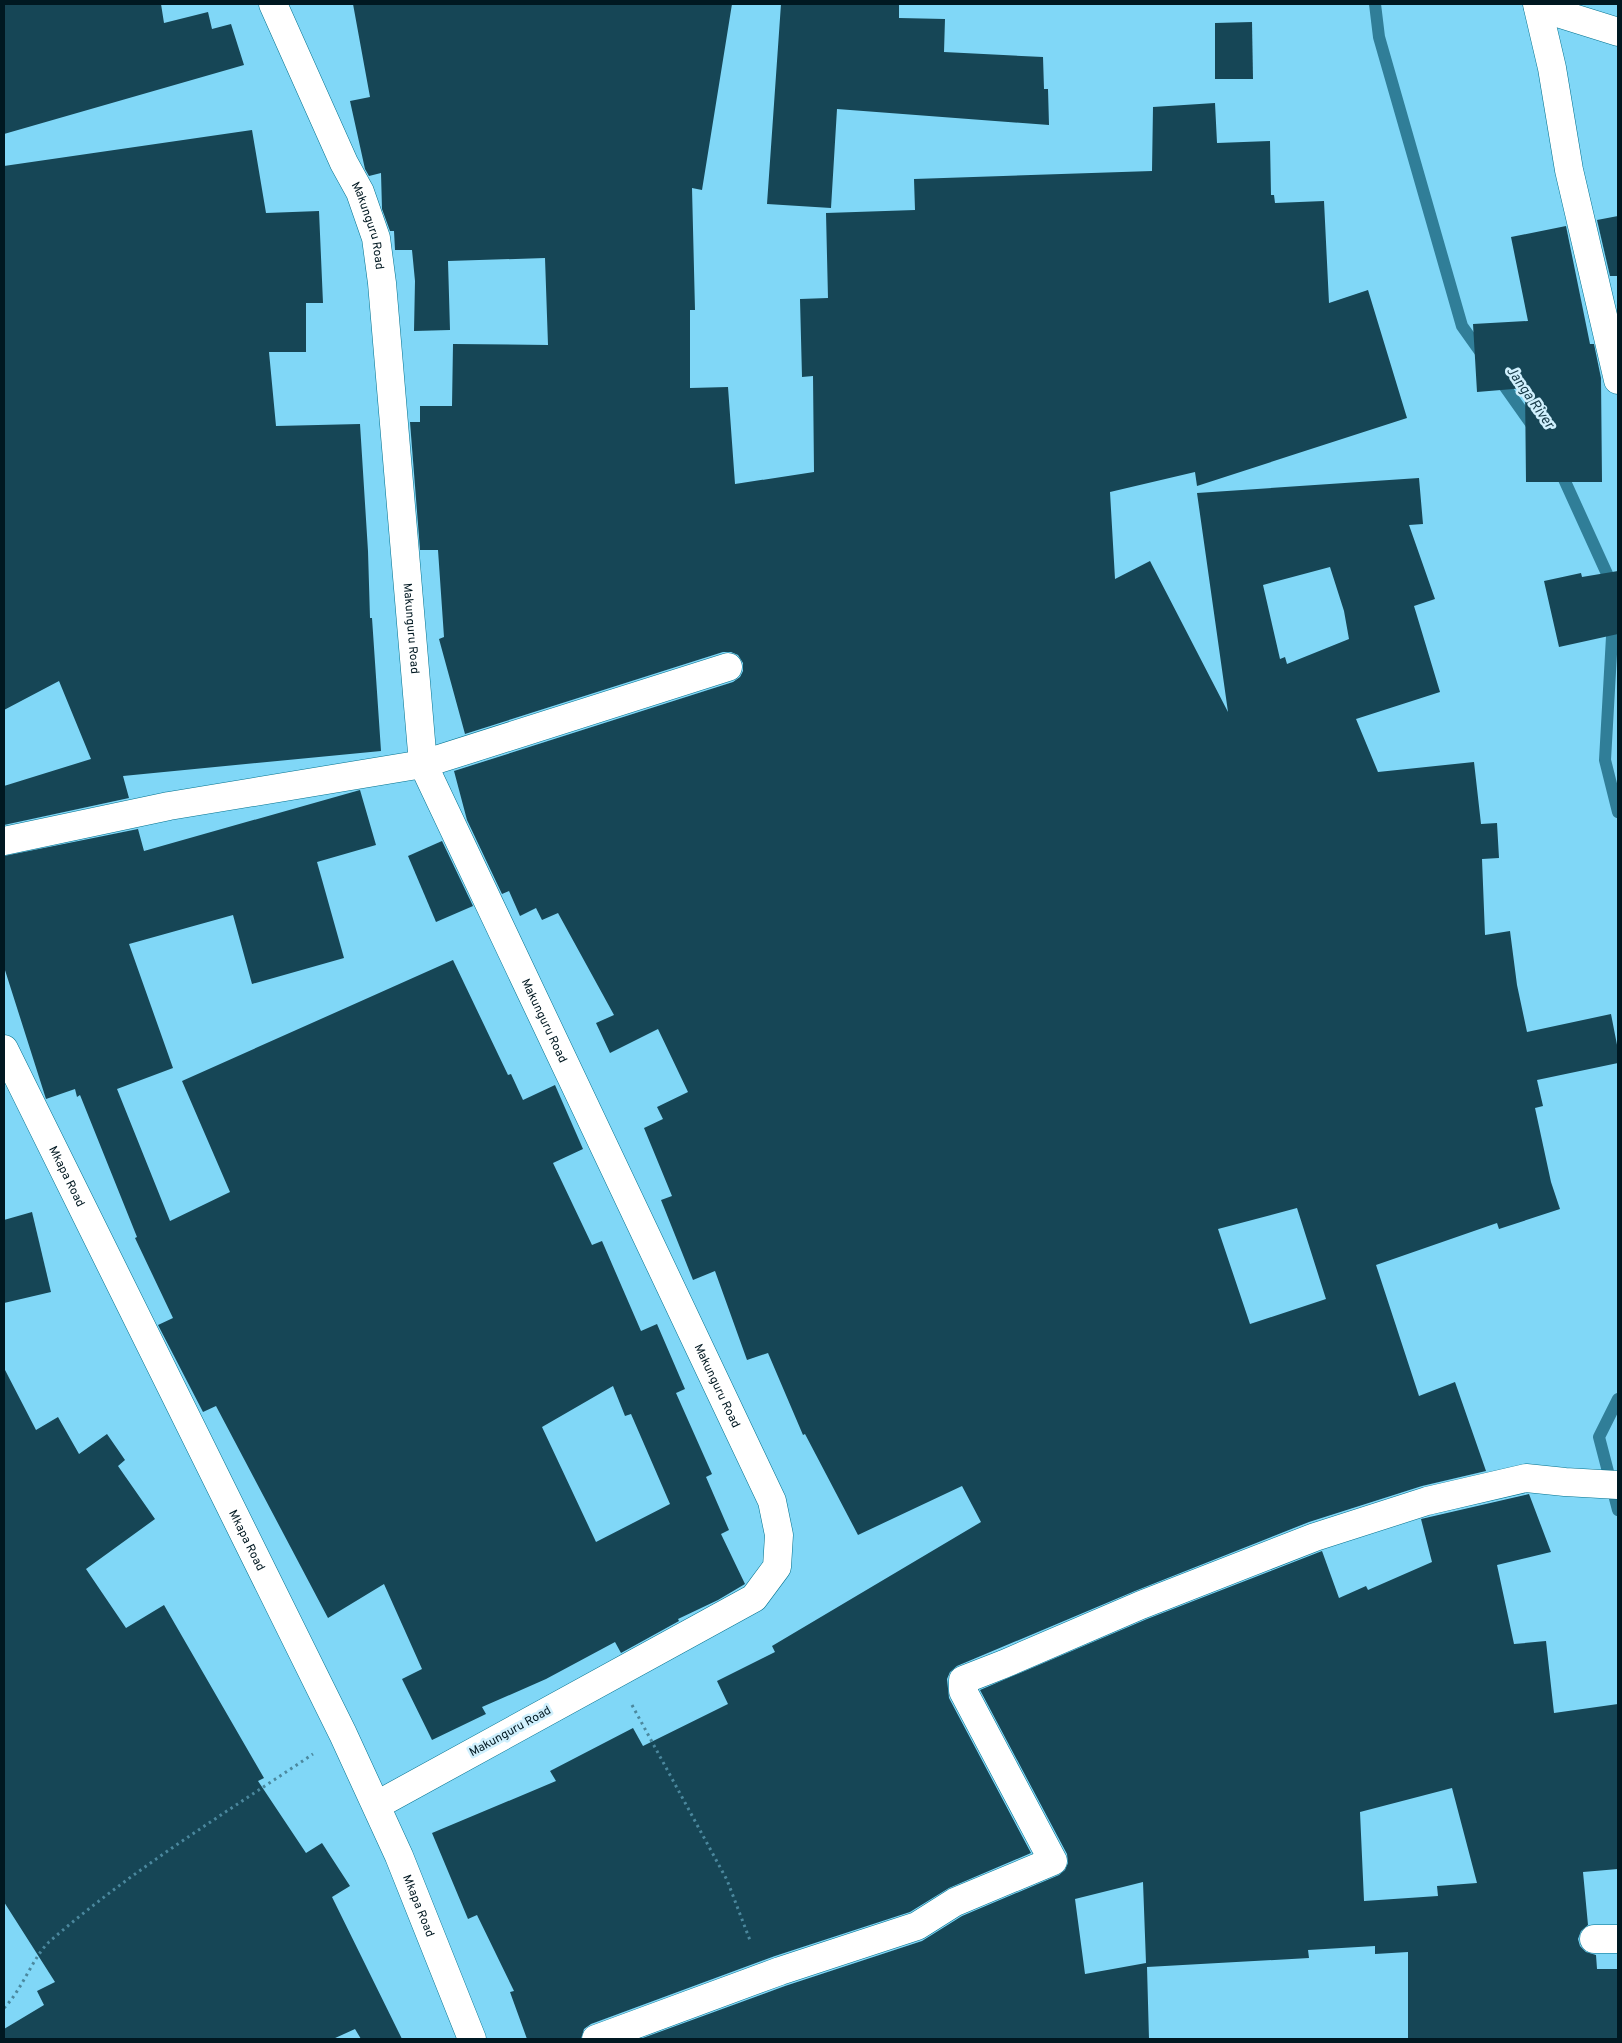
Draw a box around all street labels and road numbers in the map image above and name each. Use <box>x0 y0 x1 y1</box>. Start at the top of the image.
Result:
street label: Makunguru Road <box>347 179 387 271</box>
street label: Makunguru Road <box>399 582 422 675</box>
street label: Makunguru Road <box>517 976 570 1066</box>
street label: Mkapa Road <box>44 1144 88 1210</box>
street label: Makunguru Road <box>690 1342 743 1431</box>
street label: Mkapa Road <box>224 1507 268 1574</box>
street label: Makunguru Road <box>467 1703 554 1761</box>
street label: Mkapa Road <box>398 1872 438 1940</box>

